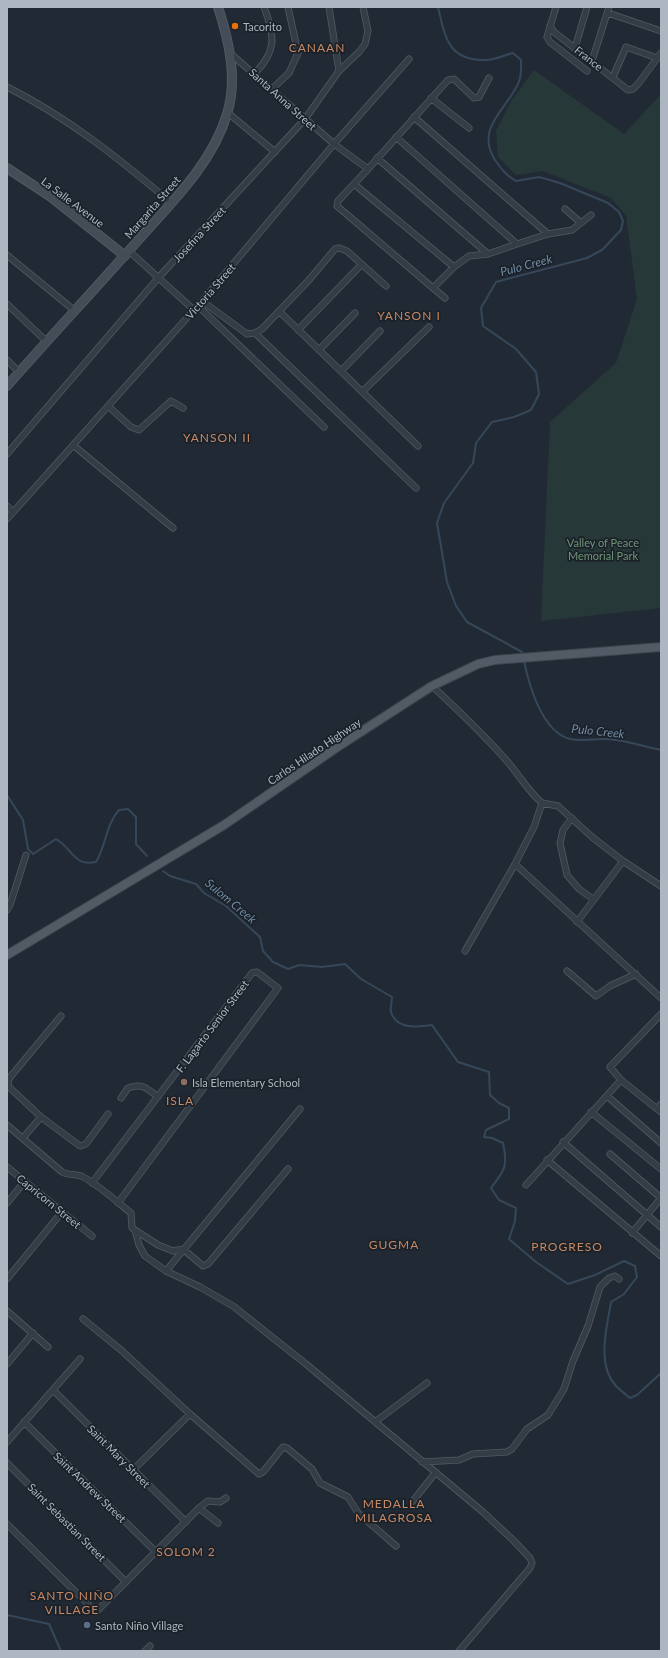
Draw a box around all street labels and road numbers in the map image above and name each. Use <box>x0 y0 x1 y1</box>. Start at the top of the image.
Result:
street label: France <box>572 43 606 73</box>
street label: Santa Anna Street <box>247 65 319 133</box>
street label: Margarita Street <box>121 173 183 241</box>
street label: La Salle Avenue <box>39 174 107 230</box>
street label: Josefina Street <box>170 204 228 264</box>
street label: Victoria Street <box>182 261 238 321</box>
street label: Carlos Hilado Highway <box>265 715 363 787</box>
street label: F. Lagarto Senior Street <box>173 977 251 1075</box>
street label: Capricorn Street <box>14 1171 84 1231</box>
street label: Saint Mary Street <box>85 1422 153 1490</box>
street label: Saint Andrew Street <box>51 1449 129 1525</box>
street label: Saint Sebastian Street <box>25 1480 109 1564</box>

